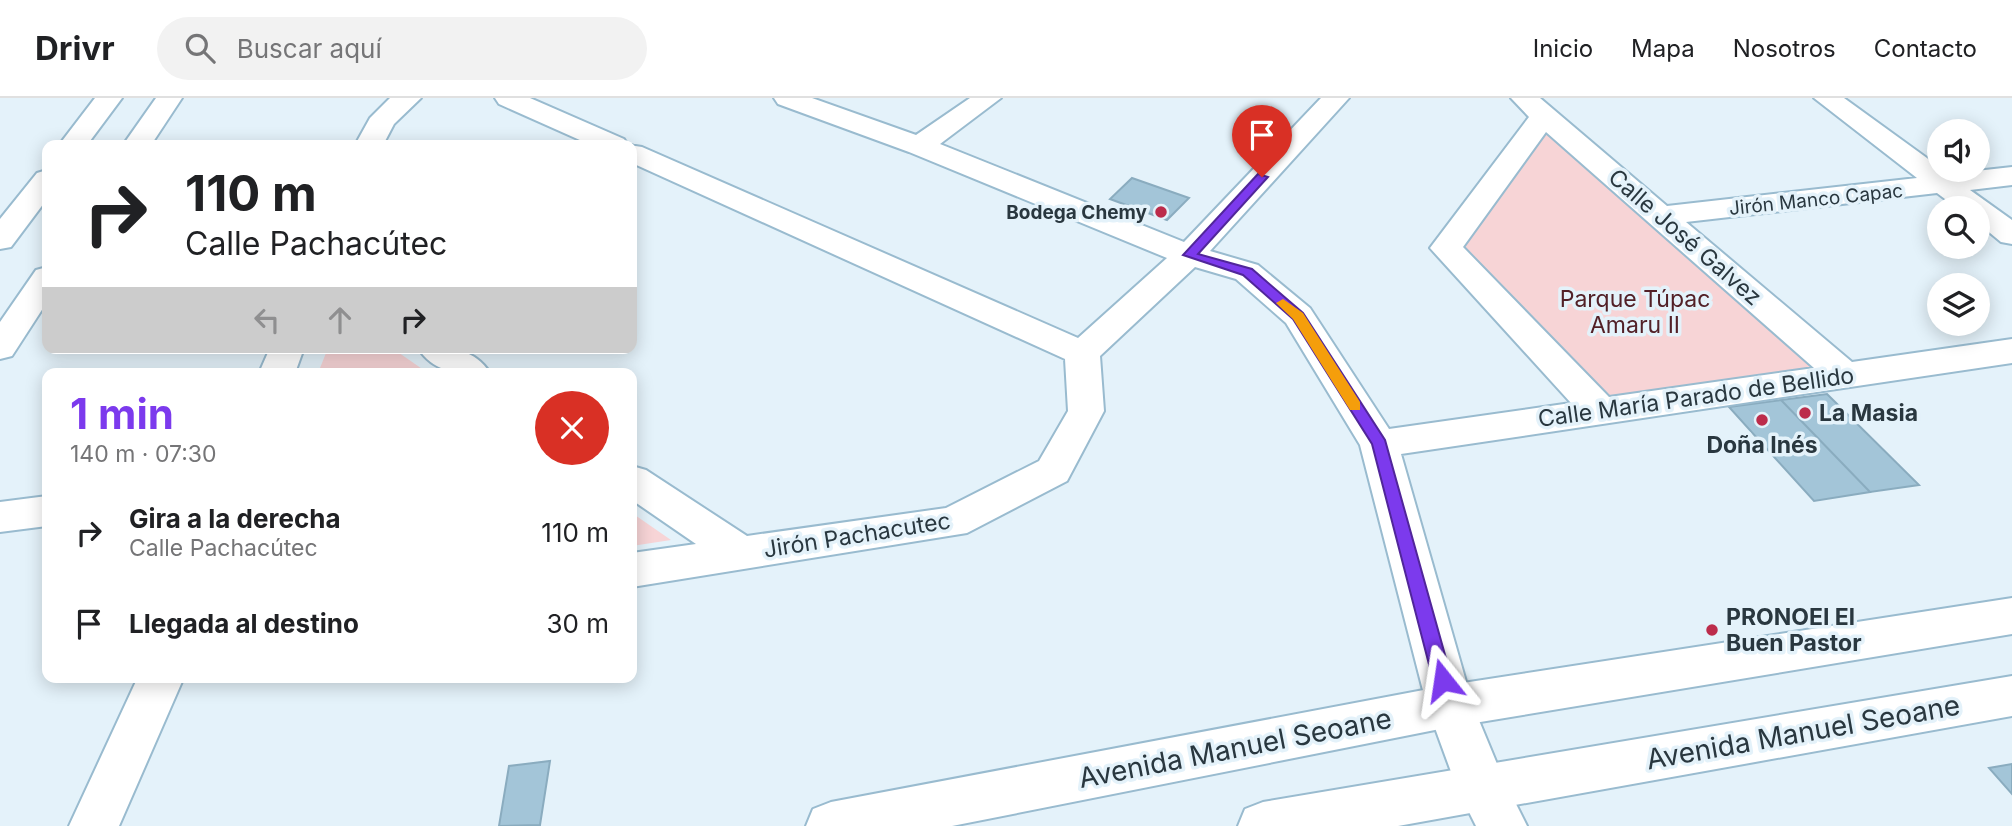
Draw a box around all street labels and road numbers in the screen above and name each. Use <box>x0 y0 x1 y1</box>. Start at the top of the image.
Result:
street label: Calle José Galvez <box>1603 163 1767 311</box>
street label: Jirón Manco Capac <box>1728 179 1904 220</box>
street label: Calle María Parado de Bellido <box>1536 361 1856 433</box>
street label: Jirón Pachacutec <box>762 506 952 564</box>
street label: Avenida Manuel Seoane <box>1643 688 1963 776</box>
street label: Avenida Manuel Seoane <box>1076 701 1394 795</box>

